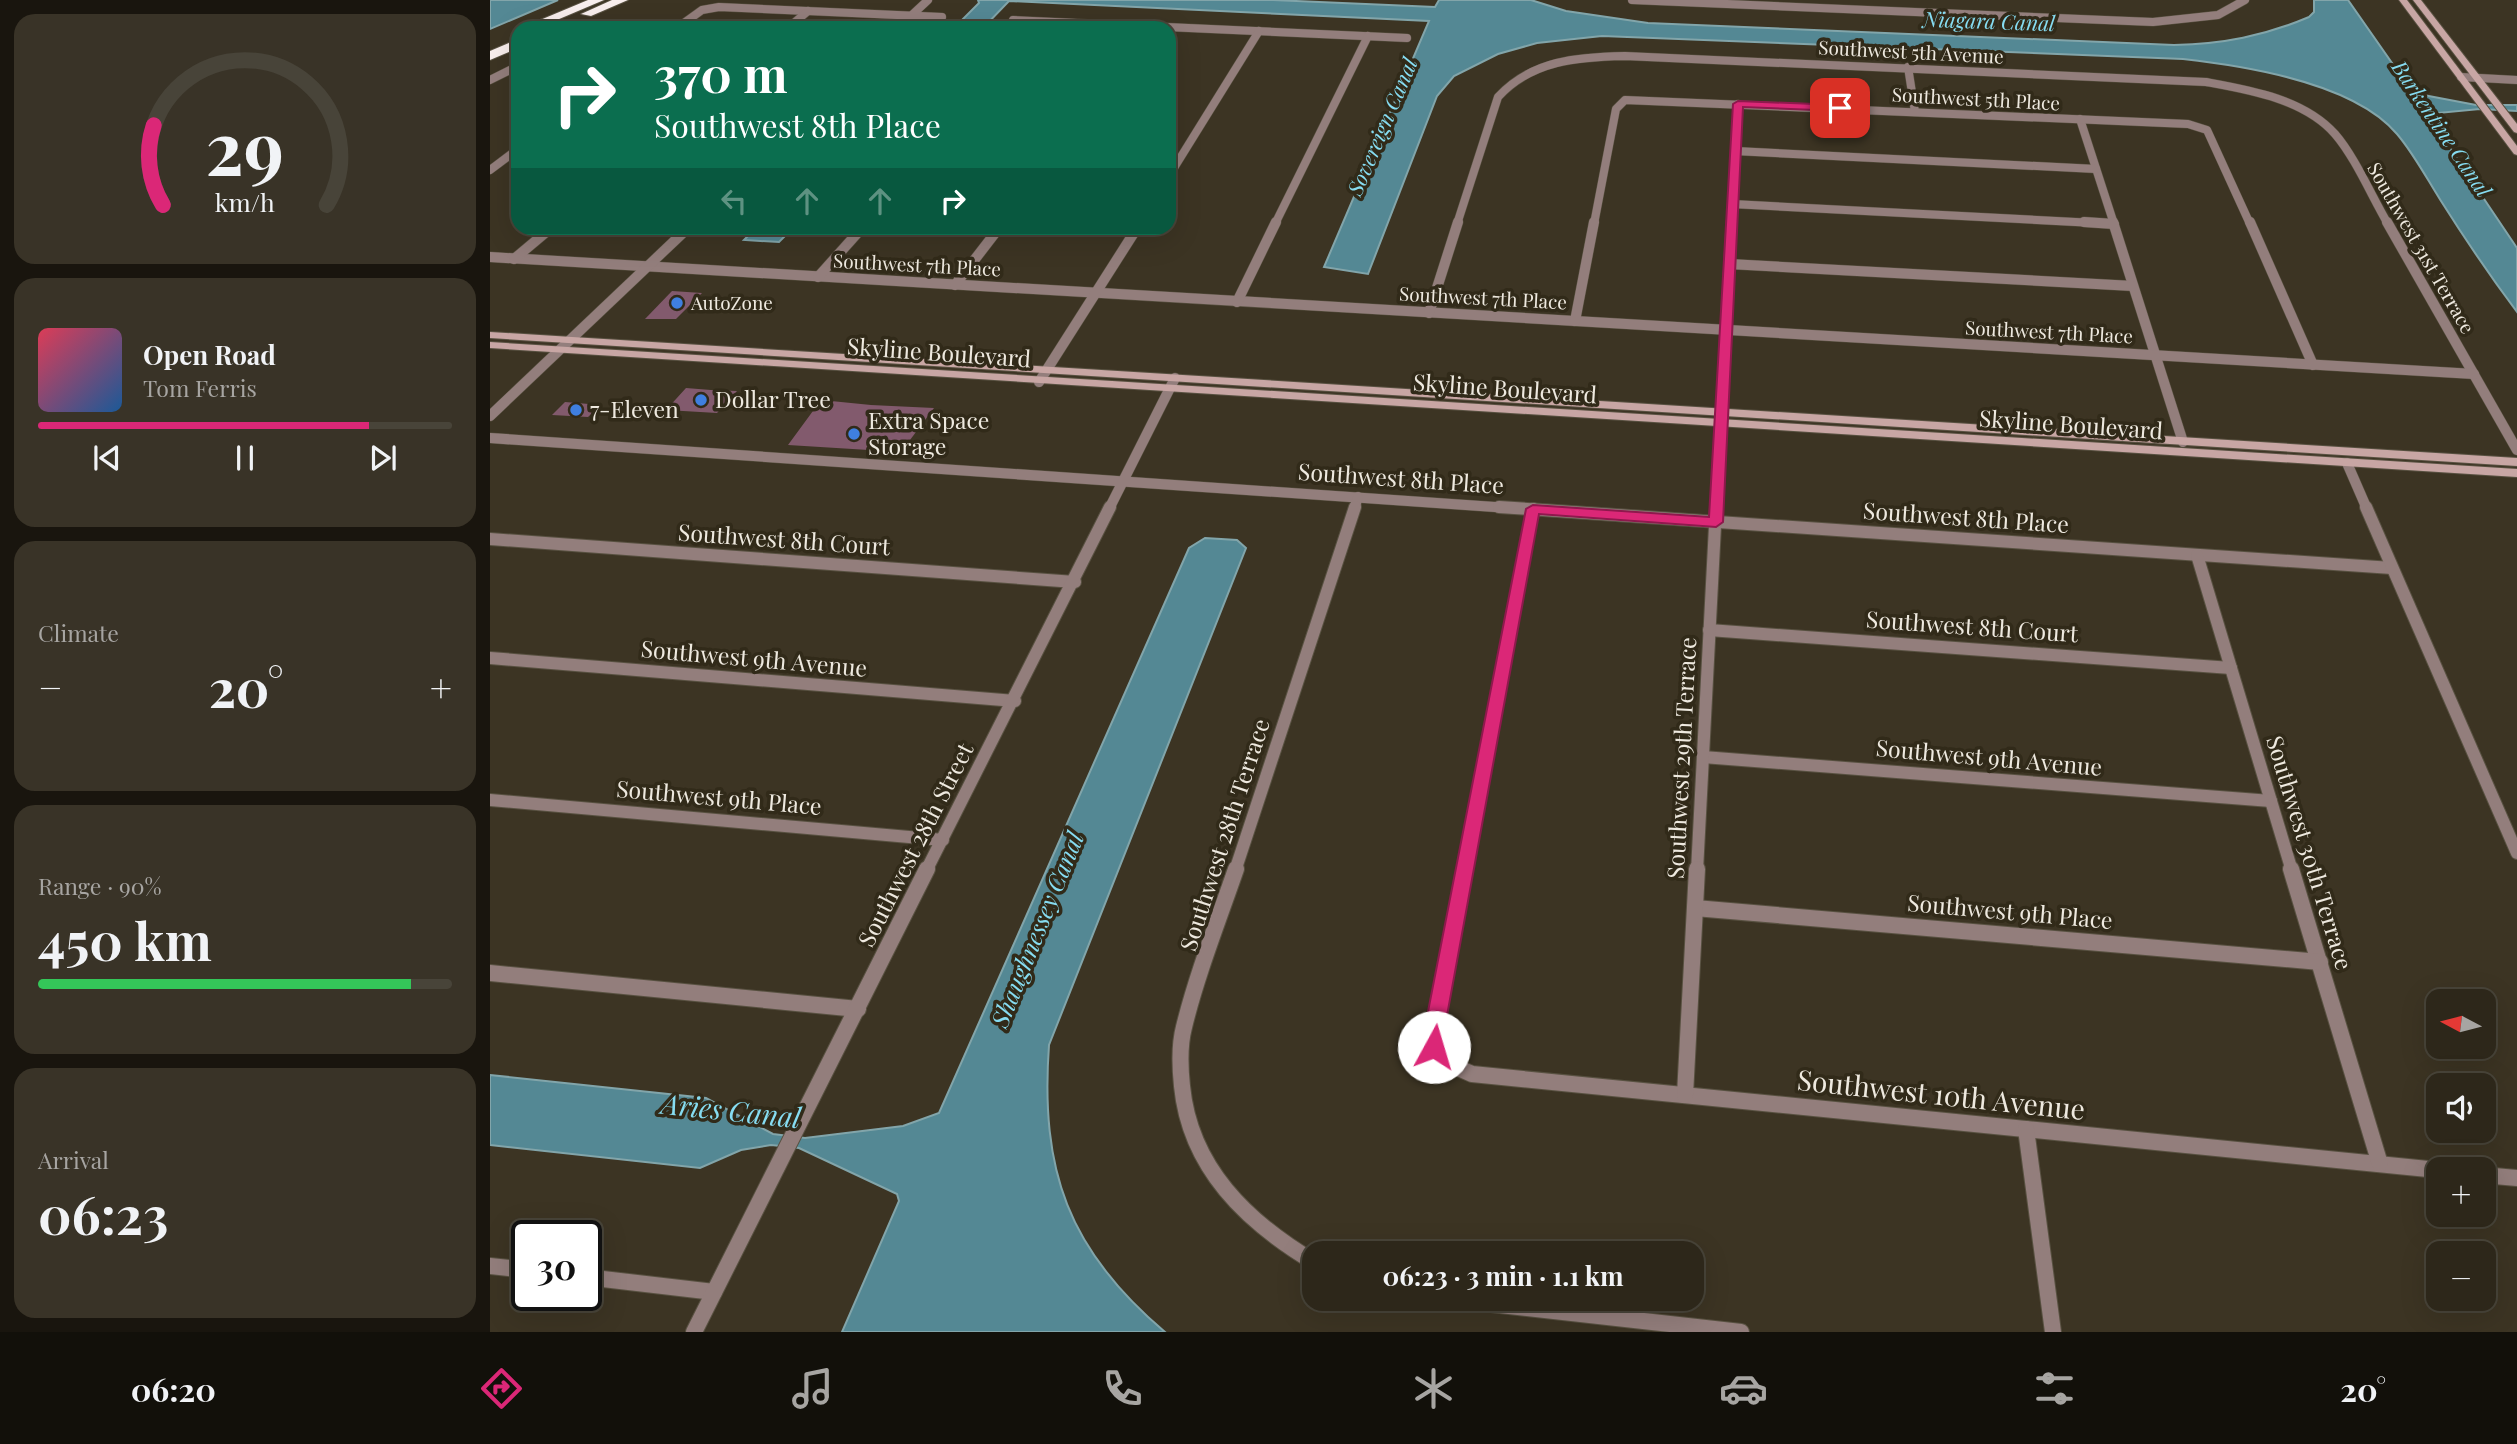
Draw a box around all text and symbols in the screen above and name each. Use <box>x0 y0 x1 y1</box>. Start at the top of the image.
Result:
water label: Niagara Canal <box>1921 4 2057 36</box>
street label: Southwest 5th Avenue <box>1818 33 2004 69</box>
text: 370 m <box>654 40 788 105</box>
icon: right <box>539 49 630 140</box>
water label: Sovereign Canal <box>1339 52 1423 200</box>
water label: Barkentine Canal <box>2386 53 2499 203</box>
pin <box>1810 78 1870 138</box>
street label: Southwest 5th Place <box>1891 81 2061 115</box>
icon: arrive <box>1821 89 1859 127</box>
text: 29 <box>206 96 284 193</box>
text: Southwest 8th Place <box>654 103 941 146</box>
street label: Southwest 31st Terrace <box>2362 157 2482 338</box>
icon: left <box>715 182 753 220</box>
icon: ahead <box>788 182 826 220</box>
icon: ahead <box>861 182 899 220</box>
icon: right <box>934 182 972 220</box>
text: km/h <box>215 185 275 218</box>
street label: Southwest 7th Place <box>832 247 1002 281</box>
street label: Southwest 7th Place <box>1398 280 1568 314</box>
place label: AutoZone <box>690 289 773 315</box>
marker: AutoZone <box>669 295 685 311</box>
street label: Southwest 7th Place <box>1964 314 2134 348</box>
street label: Skyline Boulevard <box>846 330 1032 373</box>
text: Open Road <box>143 337 276 372</box>
street label: Skyline Boulevard <box>1412 366 1598 409</box>
text: Tom Ferris <box>143 372 257 403</box>
place label: Dollar Tree <box>715 383 831 414</box>
marker: Dollar Tree <box>693 392 709 408</box>
place label: 7-Eleven <box>590 393 679 424</box>
marker: 7-Eleven <box>568 402 584 418</box>
street label: Skyline Boulevard <box>1978 402 2164 445</box>
place label: Extra Space Storage <box>868 404 989 461</box>
marker: Extra Space Storage <box>846 426 862 442</box>
icon: previous <box>88 439 126 477</box>
icon: pause <box>226 439 264 477</box>
icon: next <box>364 439 402 477</box>
street label: Southwest 8th Place <box>1297 455 1505 500</box>
street label: Southwest 8th Place <box>1862 494 2070 539</box>
street label: Southwest 8th Court <box>677 516 892 561</box>
street label: Southwest 8th Court <box>1865 603 2080 648</box>
text: Climate <box>38 617 119 648</box>
street label: Southwest 9th Avenue <box>640 632 869 683</box>
street label: Southwest 29th Terrace <box>1659 636 1702 880</box>
text: 20° <box>209 652 284 721</box>
text: − <box>38 661 63 712</box>
text: + <box>430 661 452 712</box>
street label: Southwest 28th Terrace <box>1171 715 1276 955</box>
street label: Southwest 9th Avenue <box>1875 731 2104 782</box>
street label: Southwest 30th Terrace <box>2260 732 2361 973</box>
street label: Southwest 28th Street <box>850 736 980 952</box>
street label: Southwest 9th Place <box>615 772 823 821</box>
water label: Shaughnessey Canal <box>982 826 1090 1033</box>
text: Range · 90% <box>38 870 162 901</box>
street label: Southwest 9th Place <box>1906 886 2114 935</box>
text: 450 km <box>38 905 212 974</box>
north arrow <box>2426 989 2496 1059</box>
map controls <box>2426 989 2496 1311</box>
position arrow <box>1397 1010 1471 1084</box>
street label: Southwest 10th Avenue <box>1795 1060 2087 1127</box>
button: sound <box>2426 1073 2496 1143</box>
water label: Aries Canal <box>657 1083 804 1135</box>
text: Arrival <box>38 1144 109 1175</box>
button: + <box>2426 1157 2496 1227</box>
text: 06:23 <box>38 1179 168 1248</box>
speed limit sign: 30 <box>511 1220 602 1311</box>
button: − <box>2426 1241 2496 1311</box>
text: 06:23 · 3 min · 1.1 km <box>1382 1258 1624 1293</box>
icon: directions <box>477 1364 526 1413</box>
icon: music <box>788 1364 837 1413</box>
icon: phone <box>1098 1364 1147 1413</box>
icon: climate <box>1409 1364 1458 1413</box>
icon: car <box>1719 1364 1768 1413</box>
icon: filters <box>2030 1364 2079 1413</box>
text: 06:20 <box>131 1367 216 1410</box>
text: 20° <box>2340 1367 2386 1410</box>

